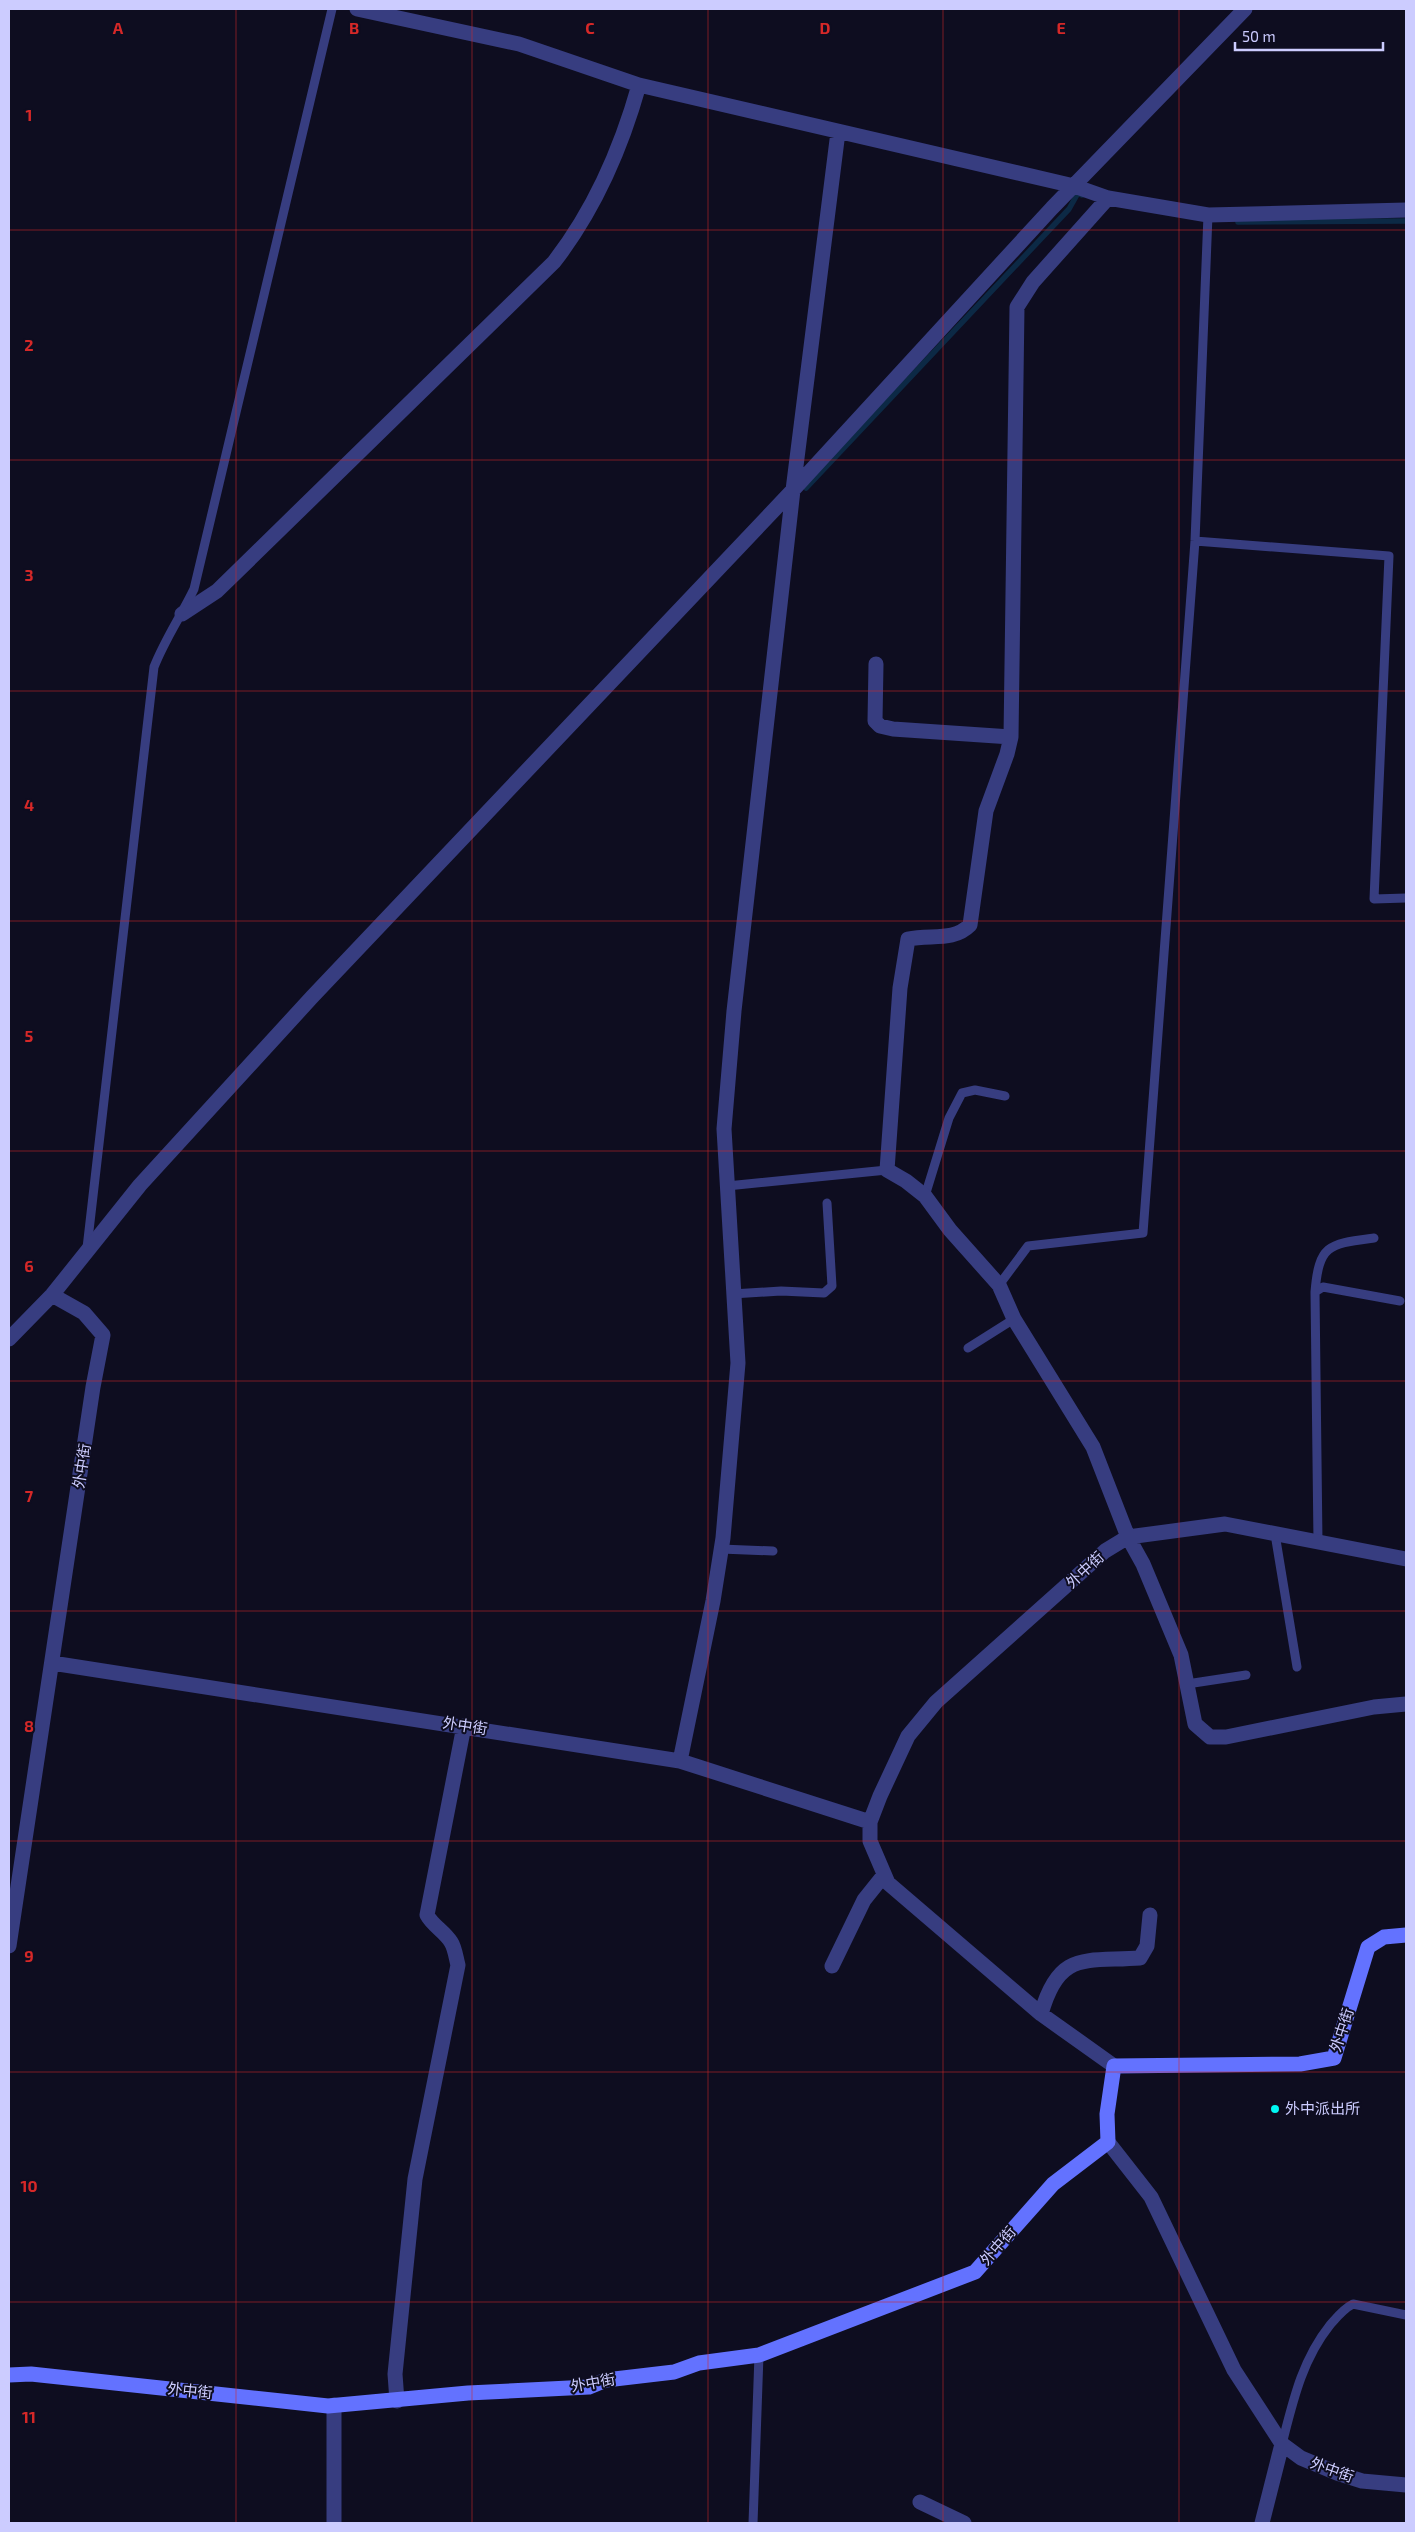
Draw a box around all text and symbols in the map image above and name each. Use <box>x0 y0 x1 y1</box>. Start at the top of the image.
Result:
text: A <box>113 18 124 37</box>
text: B <box>349 18 359 37</box>
text: C <box>585 18 595 37</box>
text: D <box>820 18 831 37</box>
text: E <box>1056 18 1066 37</box>
scale bar <box>1235 20 1382 52</box>
text: 50 m <box>1242 27 1276 45</box>
text: 1 <box>26 105 32 124</box>
text: 2 <box>24 335 34 354</box>
text: 3 <box>24 565 34 584</box>
text: 4 <box>24 795 34 814</box>
text: 5 <box>25 1026 34 1045</box>
text: 6 <box>24 1256 34 1275</box>
street label: 外中街 <box>69 1442 93 1489</box>
text: 7 <box>25 1486 34 1505</box>
street label: 外中街 <box>1062 1547 1107 1591</box>
street label: 外中街 <box>442 1713 489 1737</box>
text: 8 <box>24 1716 34 1735</box>
text: 9 <box>24 1946 34 1965</box>
street label: 外中街 <box>1326 2006 1357 2054</box>
place label: 外中派出所 <box>1285 2099 1360 2117</box>
marker: 外中派出所 <box>1269 2103 1281 2115</box>
text: 10 <box>20 2176 38 2195</box>
street label: 外中街 <box>976 2222 1019 2268</box>
street label: 外中街 <box>569 2369 617 2395</box>
street label: 外中街 <box>167 2379 213 2401</box>
text: 11 <box>22 2407 36 2426</box>
street label: 外中街 <box>1308 2453 1357 2485</box>

